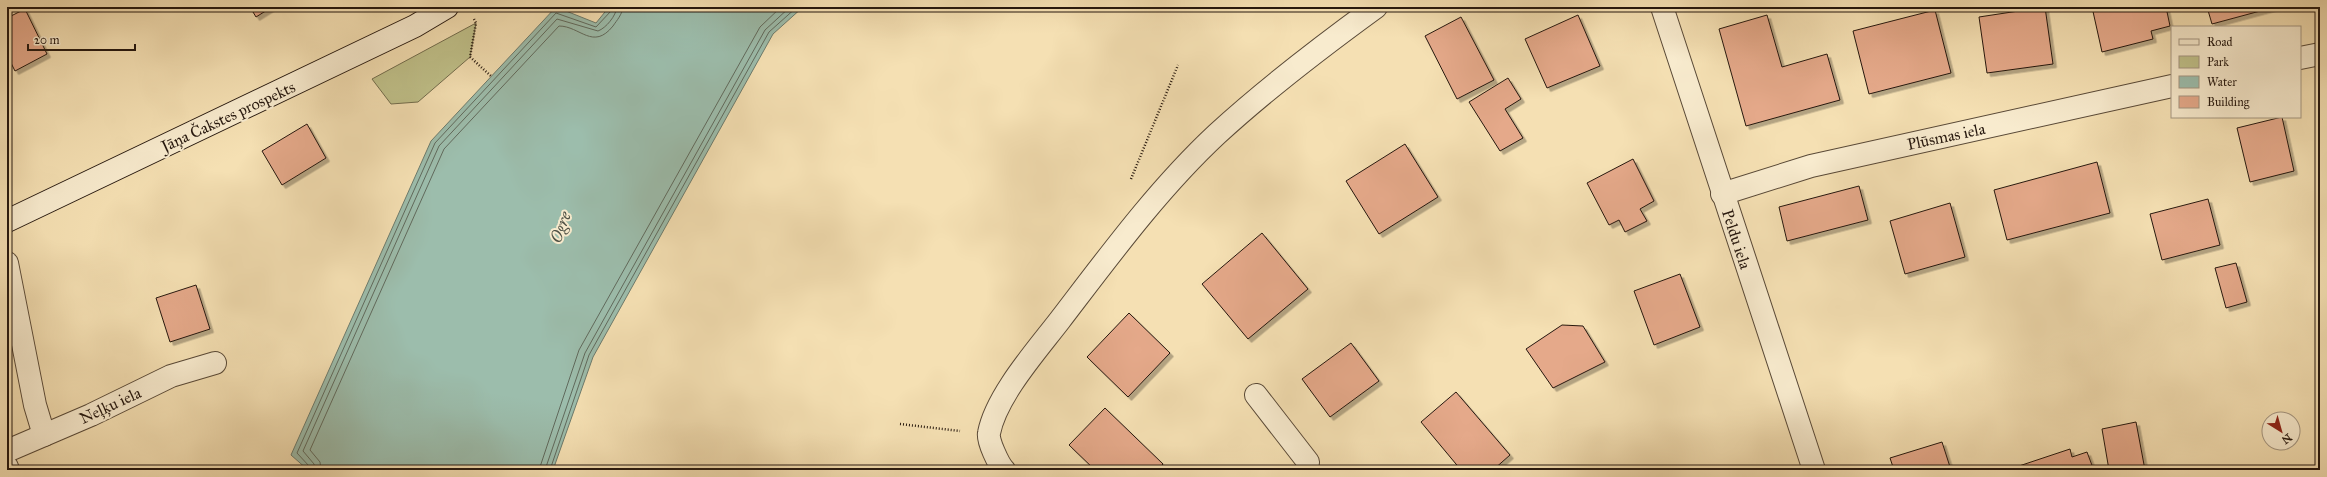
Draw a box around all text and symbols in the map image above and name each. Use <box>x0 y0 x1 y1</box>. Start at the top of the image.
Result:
scale bar <box>28 26 135 52</box>
legend <box>2171 26 2301 118</box>
text: 20 m <box>34 33 60 47</box>
text: Road <box>2207 35 2233 49</box>
text: Park <box>2207 55 2229 69</box>
text: Water <box>2207 75 2237 89</box>
street label: Jāņa Čakstes prospekts <box>156 76 299 158</box>
text: Building <box>2207 95 2250 110</box>
street label: Plūsmas iela <box>1905 119 1987 154</box>
street label: Peldu iela <box>1718 207 1755 272</box>
water label: Ogre <box>545 208 576 246</box>
street label: Neļķu iela <box>76 383 144 428</box>
north arrow <box>2261 411 2301 451</box>
text: N <box>2279 431 2294 447</box>

